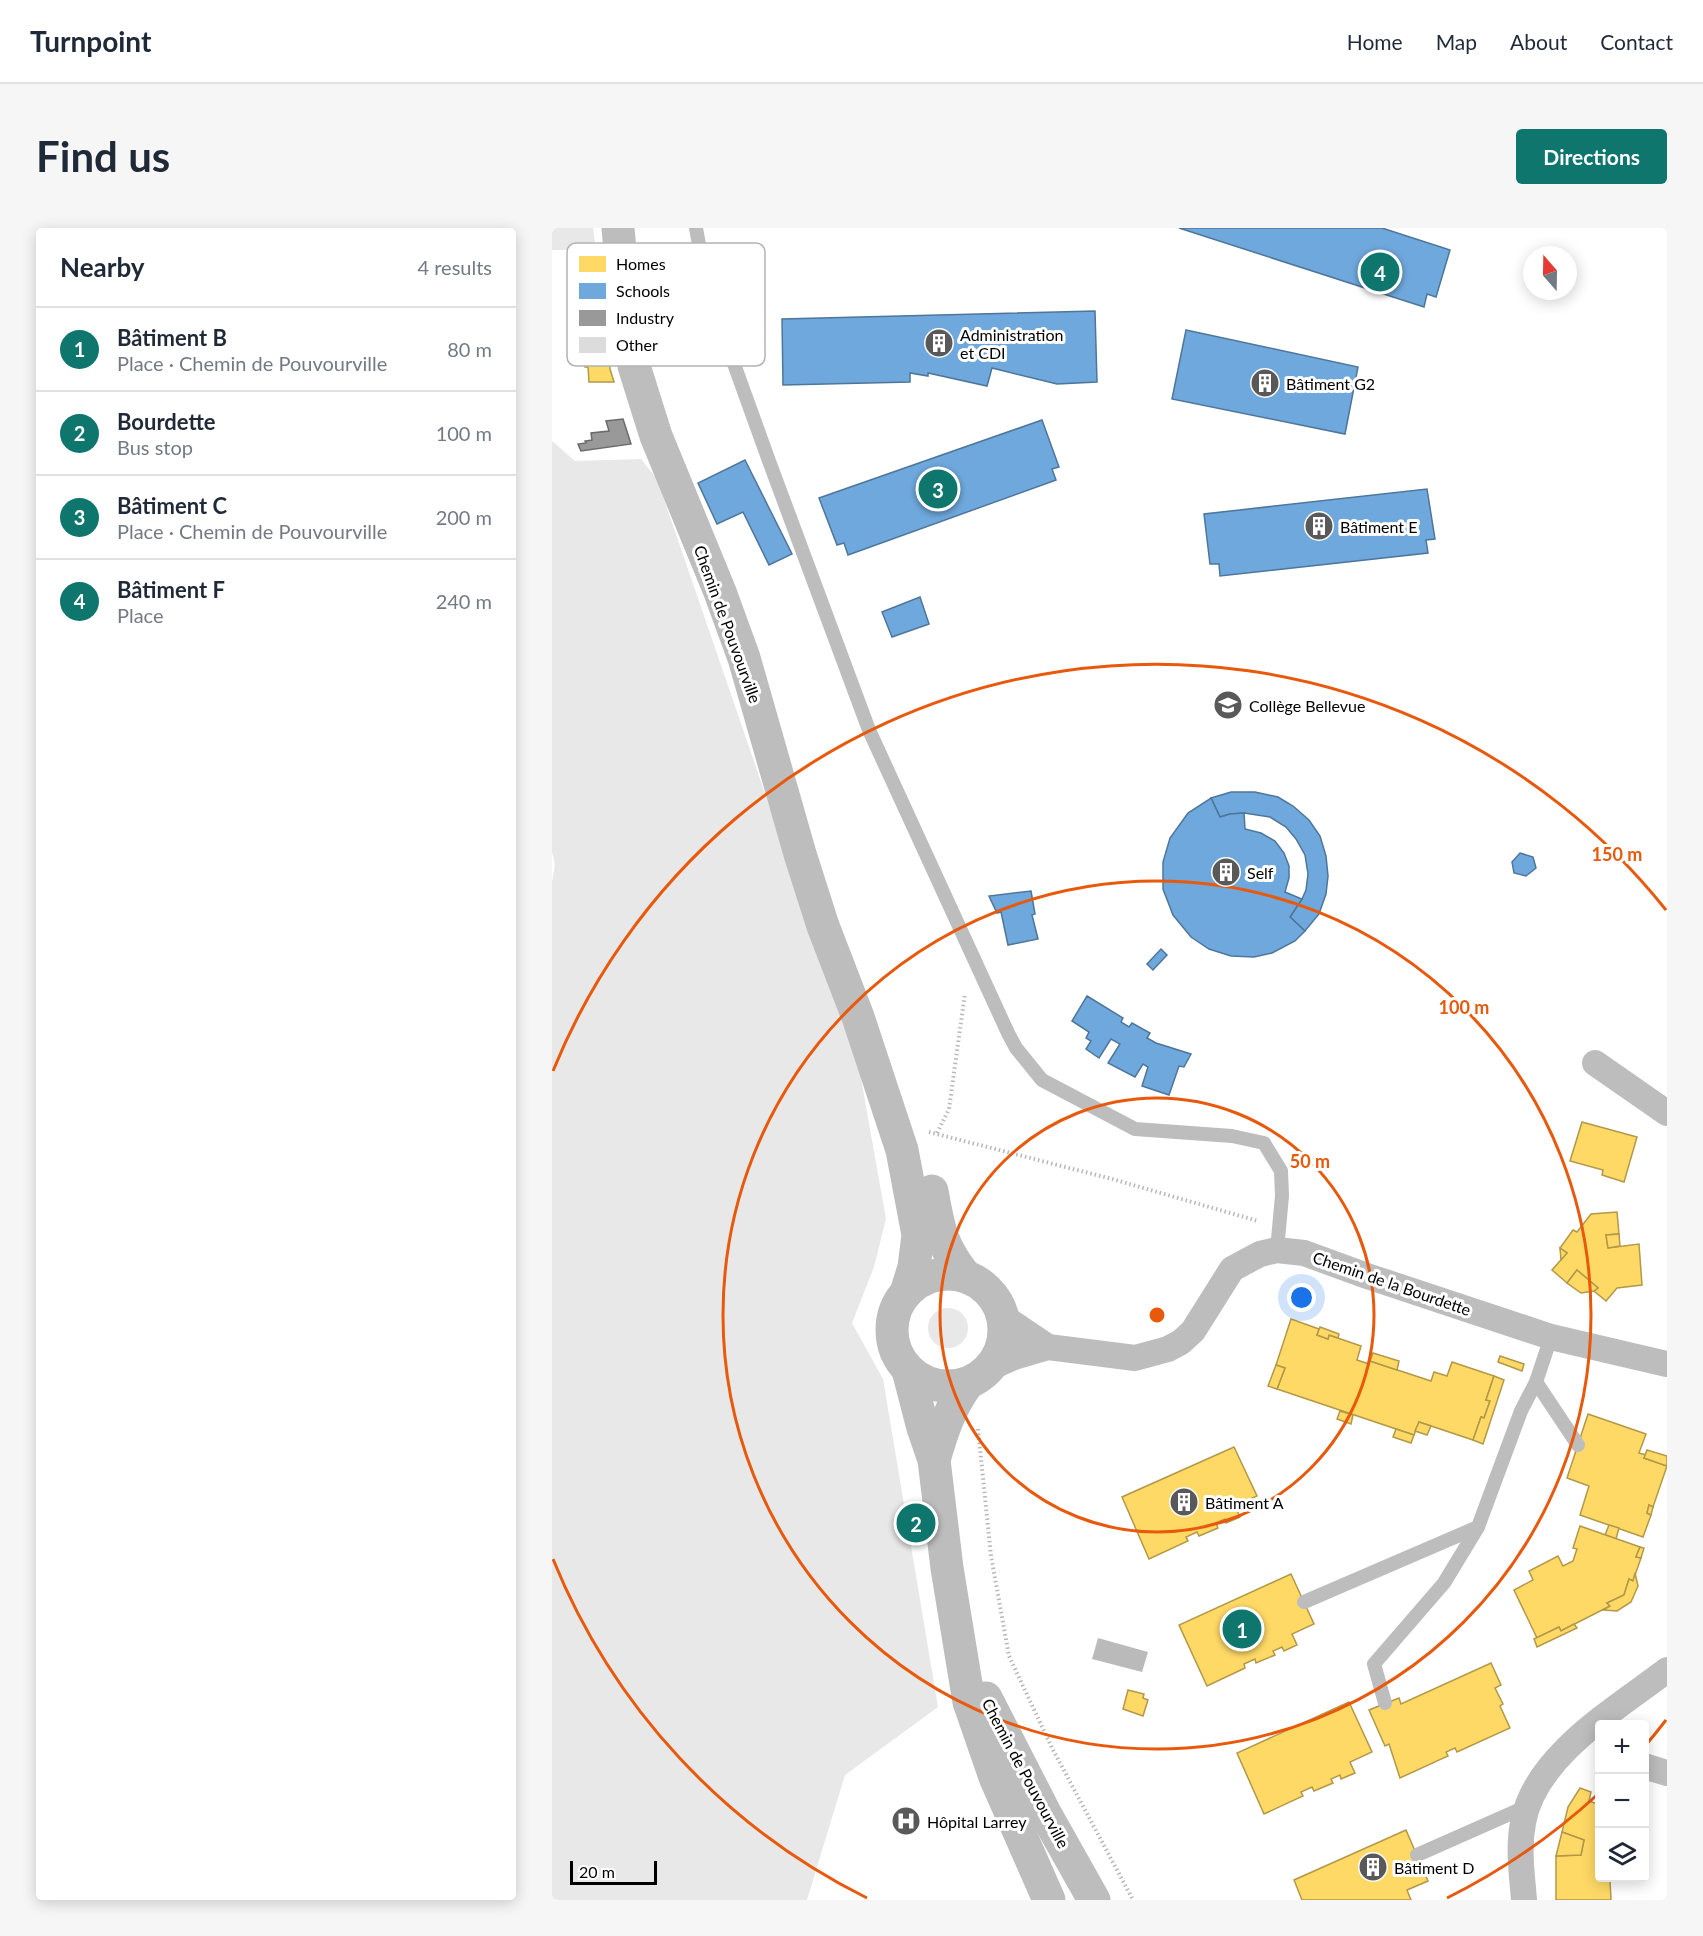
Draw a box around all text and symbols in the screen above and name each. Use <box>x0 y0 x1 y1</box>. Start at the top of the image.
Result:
text: Turnpoint <box>30 24 151 58</box>
text: Home <box>1347 29 1403 54</box>
text: Map <box>1436 29 1477 54</box>
text: About <box>1510 29 1567 54</box>
text: Contact <box>1600 29 1673 54</box>
button: Directions <box>1516 129 1667 184</box>
text: Find us <box>36 131 170 181</box>
legend <box>567 243 765 366</box>
north arrow <box>1523 246 1577 300</box>
pin: 4 <box>1360 250 1400 294</box>
text: Nearby <box>60 251 145 283</box>
text: Homes <box>616 254 666 273</box>
text: 4 results <box>417 255 492 279</box>
text: Schools <box>616 281 670 300</box>
text: Industry <box>616 308 675 327</box>
text: Bâtiment B <box>117 324 227 351</box>
place label: Administration et CDI <box>960 325 1063 362</box>
building icon: Administration et CDI <box>923 327 955 359</box>
text: Other <box>616 335 658 354</box>
text: 1 <box>74 337 85 361</box>
text: 80 m <box>447 337 492 361</box>
text: Place · Chemin de Pouvourville <box>117 351 387 375</box>
building icon: Bâtiment G2 <box>1249 367 1281 399</box>
place label: Bâtiment G2 <box>1286 374 1375 393</box>
text: Bourdette <box>117 408 216 435</box>
text: 2 <box>74 421 85 445</box>
text: 100 m <box>436 421 492 445</box>
text: Bus stop <box>117 435 193 459</box>
pin: 3 <box>918 466 958 512</box>
text: Bâtiment C <box>117 492 227 519</box>
text: 3 <box>74 505 85 529</box>
text: 200 m <box>436 505 492 529</box>
building icon: Bâtiment E <box>1303 510 1335 542</box>
place label: Bâtiment E <box>1340 517 1417 536</box>
text: Place · Chemin de Pouvourville <box>117 519 387 543</box>
street label: Chemin de Pouvourville <box>691 542 765 706</box>
text: Bâtiment F <box>117 576 225 603</box>
text: 4 <box>74 589 85 613</box>
text: 240 m <box>436 589 492 613</box>
text: Place <box>117 603 164 627</box>
school or university icon: Collège Bellevue <box>1212 689 1244 721</box>
place label: Collège Bellevue <box>1249 696 1365 715</box>
text: 150 m <box>1592 843 1642 865</box>
building icon: Self <box>1210 856 1242 888</box>
place label: Self <box>1247 863 1274 882</box>
text: 100 m <box>1439 996 1489 1018</box>
text: 50 m <box>1290 1150 1330 1172</box>
street label: Chemin de la Bourdette <box>1311 1247 1473 1319</box>
your location <box>1287 1283 1316 1312</box>
centre of rings <box>1147 1305 1167 1325</box>
building icon: Bâtiment A <box>1168 1486 1200 1518</box>
place label: Bâtiment A <box>1205 1493 1284 1512</box>
pin: 2 <box>896 1500 936 1546</box>
pin: 1 <box>1222 1606 1262 1652</box>
street label: Chemin de Pouvourville <box>978 1695 1074 1851</box>
map controls <box>1595 1720 1649 1882</box>
button: + <box>1595 1720 1649 1774</box>
button: − <box>1595 1774 1649 1828</box>
hospital icon: Hôpital Larrey <box>890 1805 922 1837</box>
place label: Hôpital Larrey <box>927 1812 1027 1831</box>
button: layers <box>1595 1828 1649 1882</box>
building icon: Bâtiment D <box>1357 1851 1389 1883</box>
scale bar <box>570 1858 657 1886</box>
place label: Bâtiment D <box>1394 1858 1474 1877</box>
text: 20 m <box>579 1862 615 1881</box>

